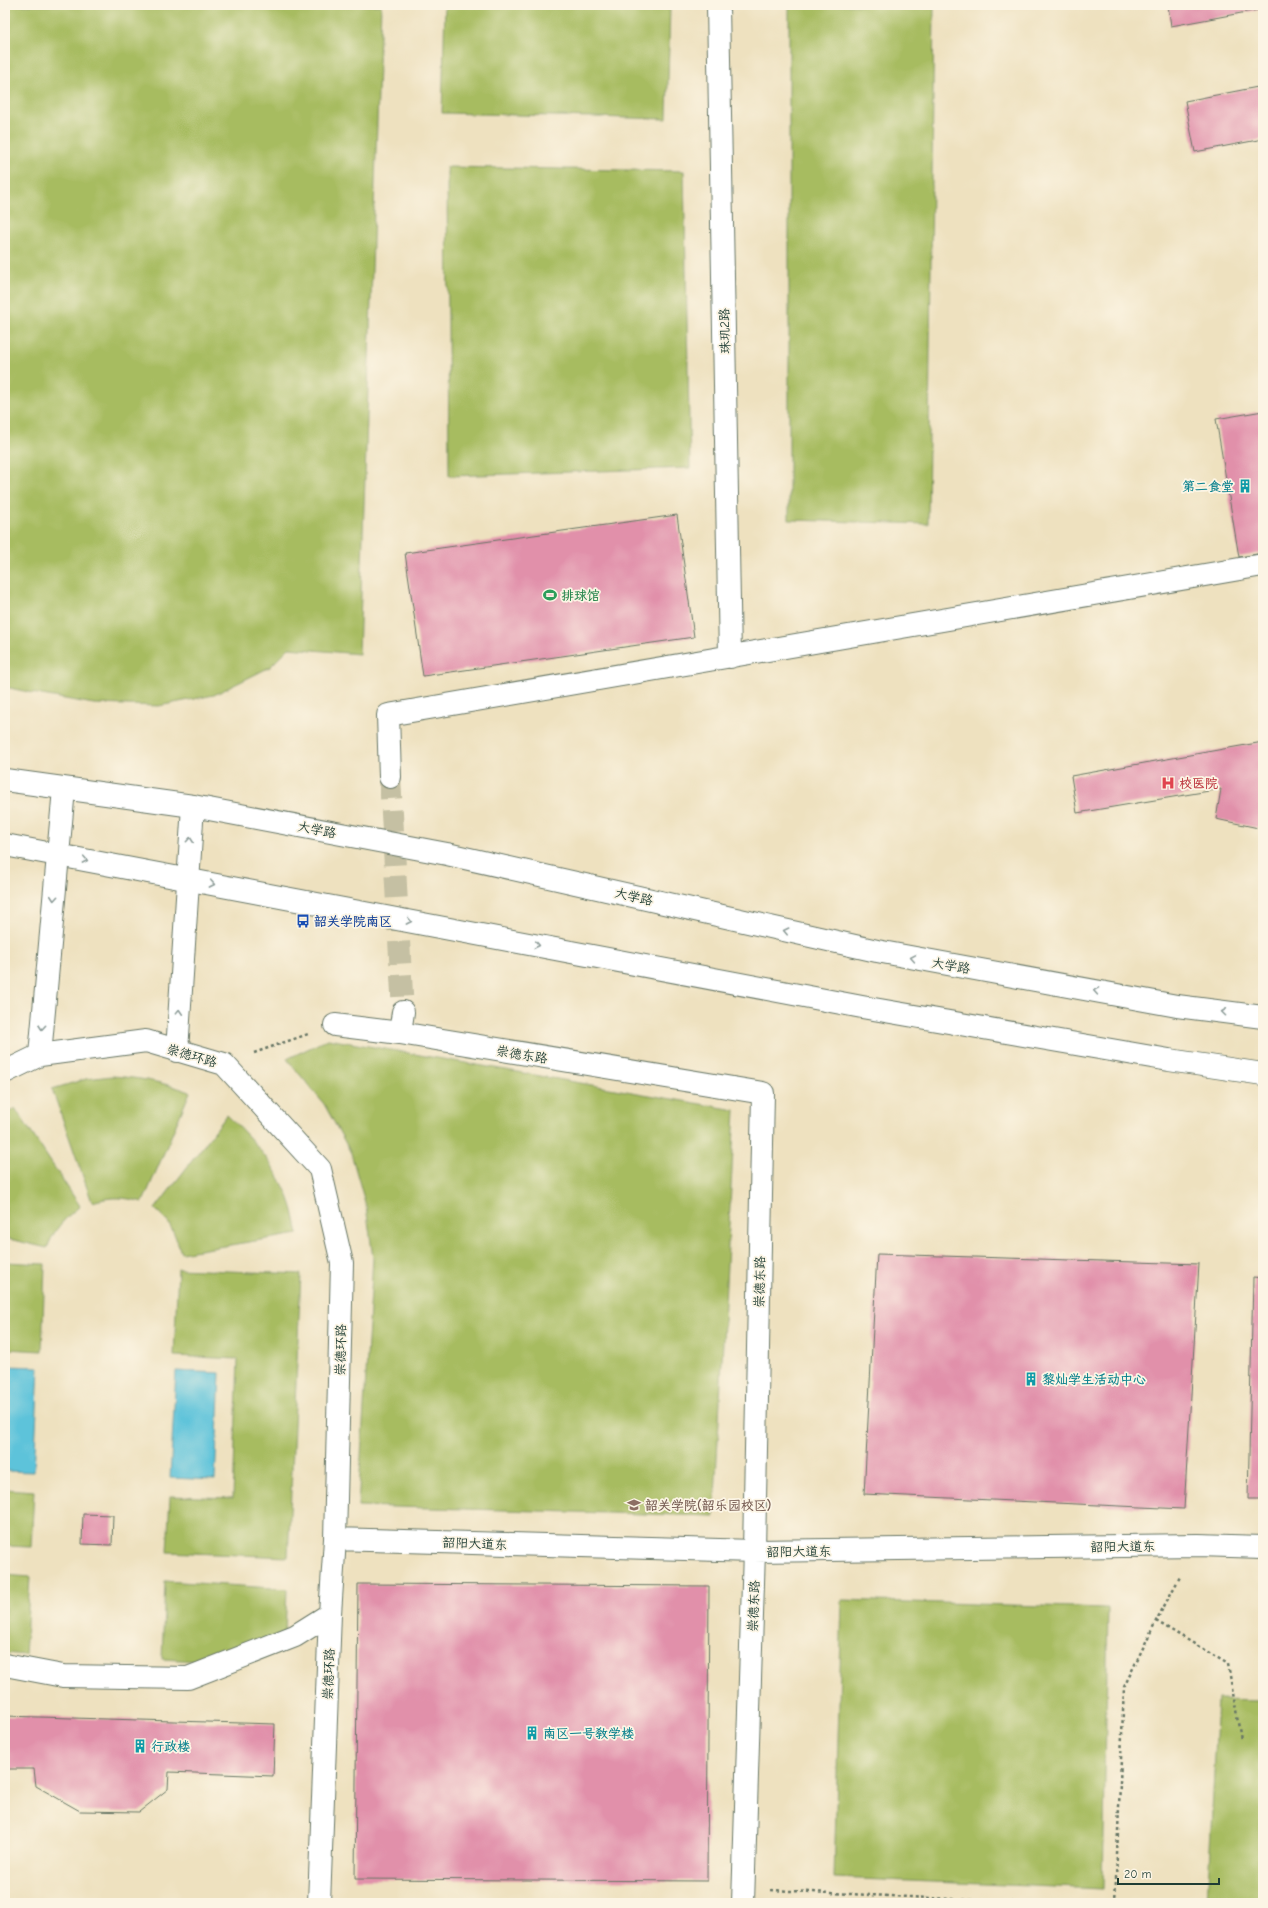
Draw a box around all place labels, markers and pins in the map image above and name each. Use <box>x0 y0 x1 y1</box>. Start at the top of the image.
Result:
building icon: 第二食堂 <box>1237 478 1253 494</box>
place label: 第二食堂 <box>1182 479 1234 494</box>
sports icon: 排球馆 <box>542 587 558 603</box>
place label: 排球馆 <box>561 588 600 603</box>
hospital icon: 校医院 <box>1160 775 1176 791</box>
place label: 校医院 <box>1179 776 1218 791</box>
bus stop icon: 韶关学院南区 <box>295 913 311 929</box>
place label: 韶关学院南区 <box>314 914 392 929</box>
building icon: 黎灿学生活动中心 <box>1023 1371 1039 1387</box>
place label: 黎灿学生活动中心 <box>1042 1372 1146 1387</box>
school or university icon: 韶关学院(韶乐园校区) <box>626 1497 642 1513</box>
place label: 韶关学院(韶乐园校区) <box>645 1498 771 1513</box>
building icon: 南区一号教学楼 <box>524 1725 540 1741</box>
place label: 南区一号教学楼 <box>543 1726 634 1741</box>
building icon: 行政楼 <box>132 1738 148 1754</box>
place label: 行政楼 <box>151 1739 190 1754</box>

